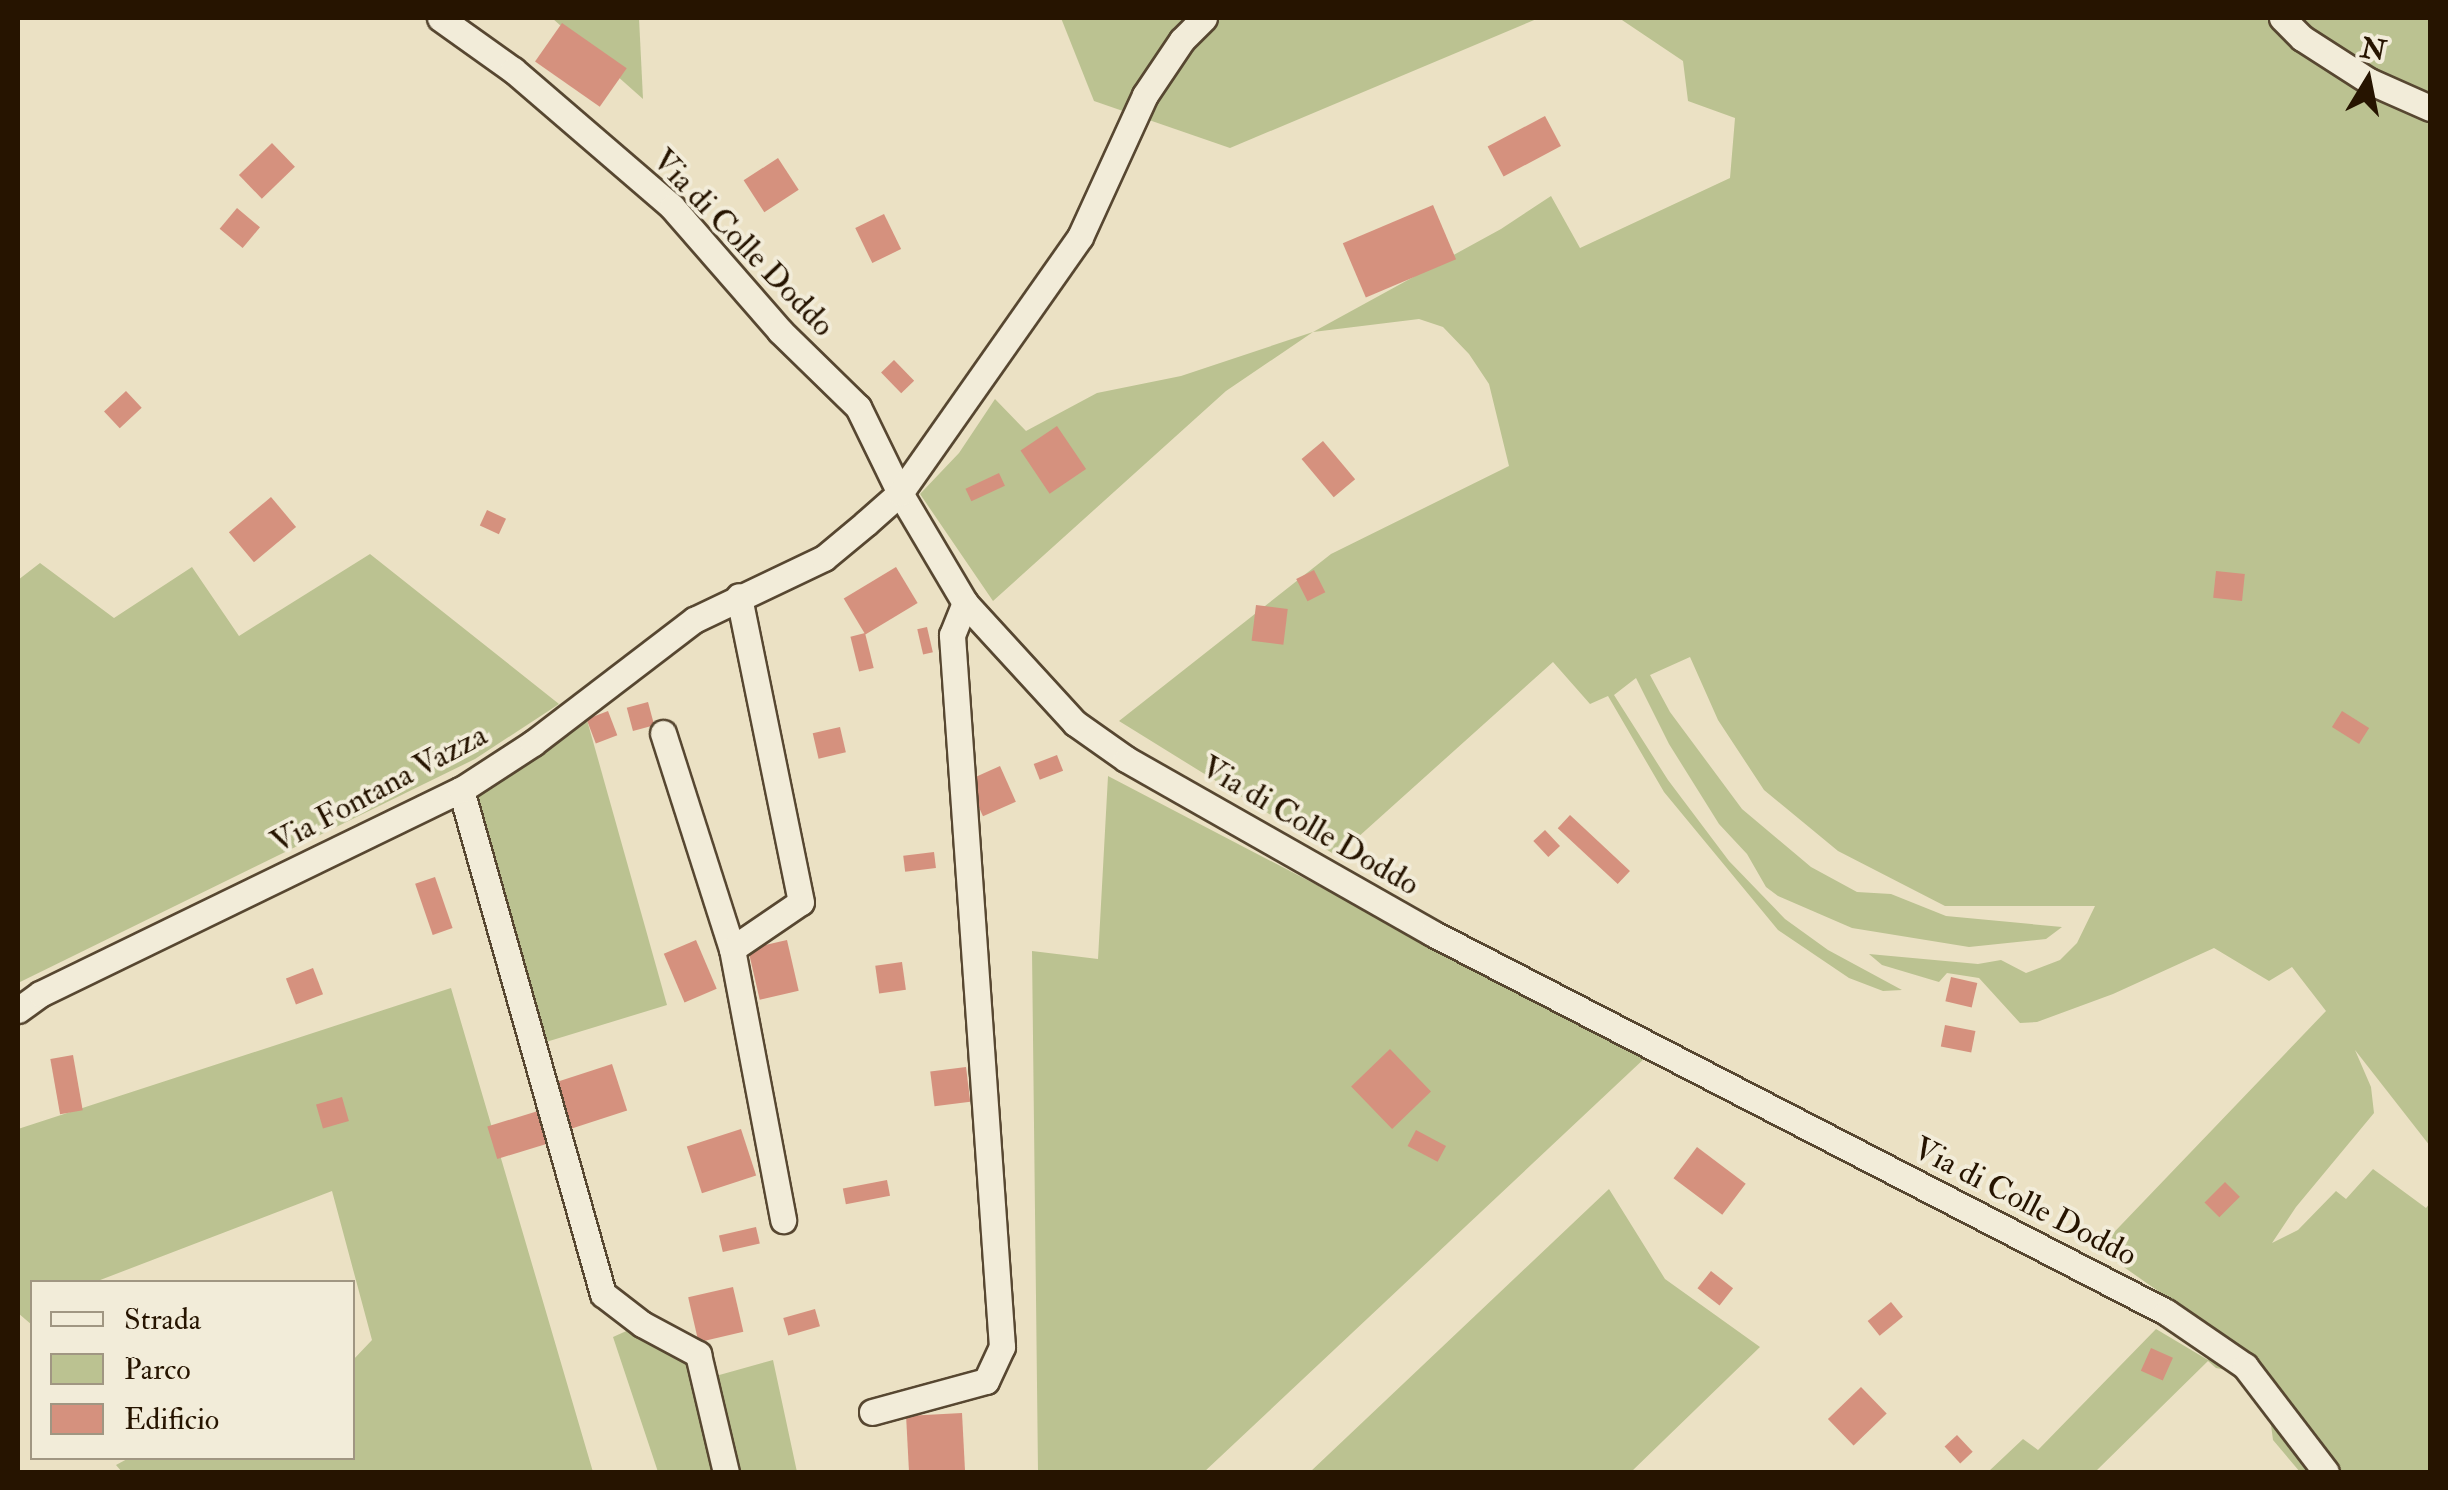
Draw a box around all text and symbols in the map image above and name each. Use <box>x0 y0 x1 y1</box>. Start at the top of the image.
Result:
north arrow <box>2318 30 2418 130</box>
text: N <box>2358 31 2389 69</box>
street label: Via di Colle Doddo <box>644 141 842 345</box>
street label: Via Fontana Vazza <box>264 716 494 862</box>
street label: Via di Colle Doddo <box>1194 748 1426 904</box>
street label: Via di Colle Doddo <box>1907 1129 2143 1275</box>
legend <box>30 1280 355 1460</box>
text: Strada <box>124 1301 201 1338</box>
text: Parco <box>124 1351 191 1388</box>
text: Edificio <box>124 1401 219 1438</box>

